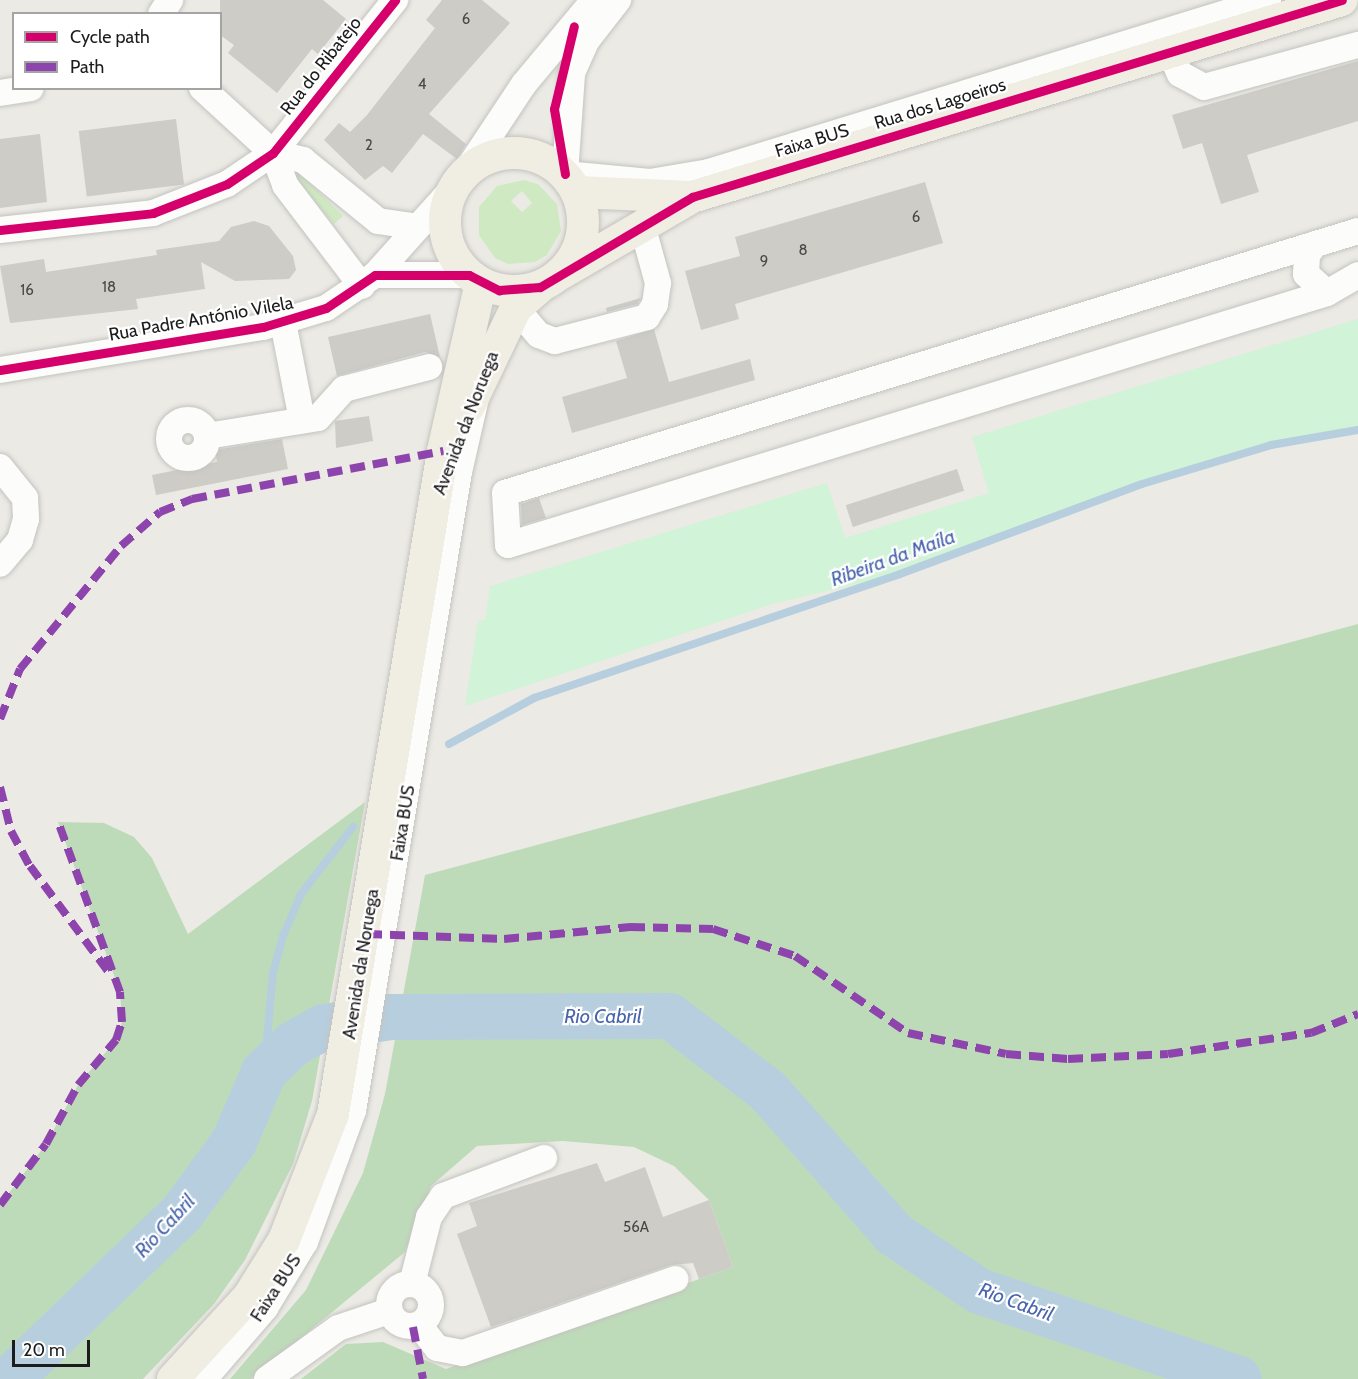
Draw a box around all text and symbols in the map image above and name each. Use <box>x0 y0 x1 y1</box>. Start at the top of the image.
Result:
house number: 6 <box>462 11 470 29</box>
legend <box>12 12 222 90</box>
street label: Rua do Ribatejo <box>276 13 366 119</box>
text: Cycle path <box>70 26 150 48</box>
text: Path <box>70 56 104 78</box>
street label: Rua dos Lagoeiros <box>872 74 1008 134</box>
house number: 4 <box>418 76 426 94</box>
street label: Faixa BUS <box>772 120 852 162</box>
house number: 2 <box>365 137 373 155</box>
house number: 6 <box>912 209 920 227</box>
house number: 8 <box>798 242 808 260</box>
house number: 9 <box>760 253 768 271</box>
house number: 18 <box>102 279 116 297</box>
house number: 16 <box>20 282 34 300</box>
street label: Rua Padre António Vilela <box>107 292 295 346</box>
street label: Avenida da Noruega <box>429 348 503 498</box>
water label: Ribeira da Maíla <box>827 524 959 592</box>
street label: Faixa BUS <box>386 784 420 862</box>
street label: Avenida da Noruega <box>338 887 384 1041</box>
water label: Rio Cabril <box>564 1004 642 1028</box>
water label: Rio Cabril <box>130 1190 200 1262</box>
house number: 56A <box>623 1219 649 1237</box>
street label: Faixa BUS <box>246 1250 306 1326</box>
water label: Rio Cabril <box>976 1277 1056 1327</box>
scale bar <box>15 1328 93 1366</box>
text: 20 m <box>23 1339 65 1361</box>

